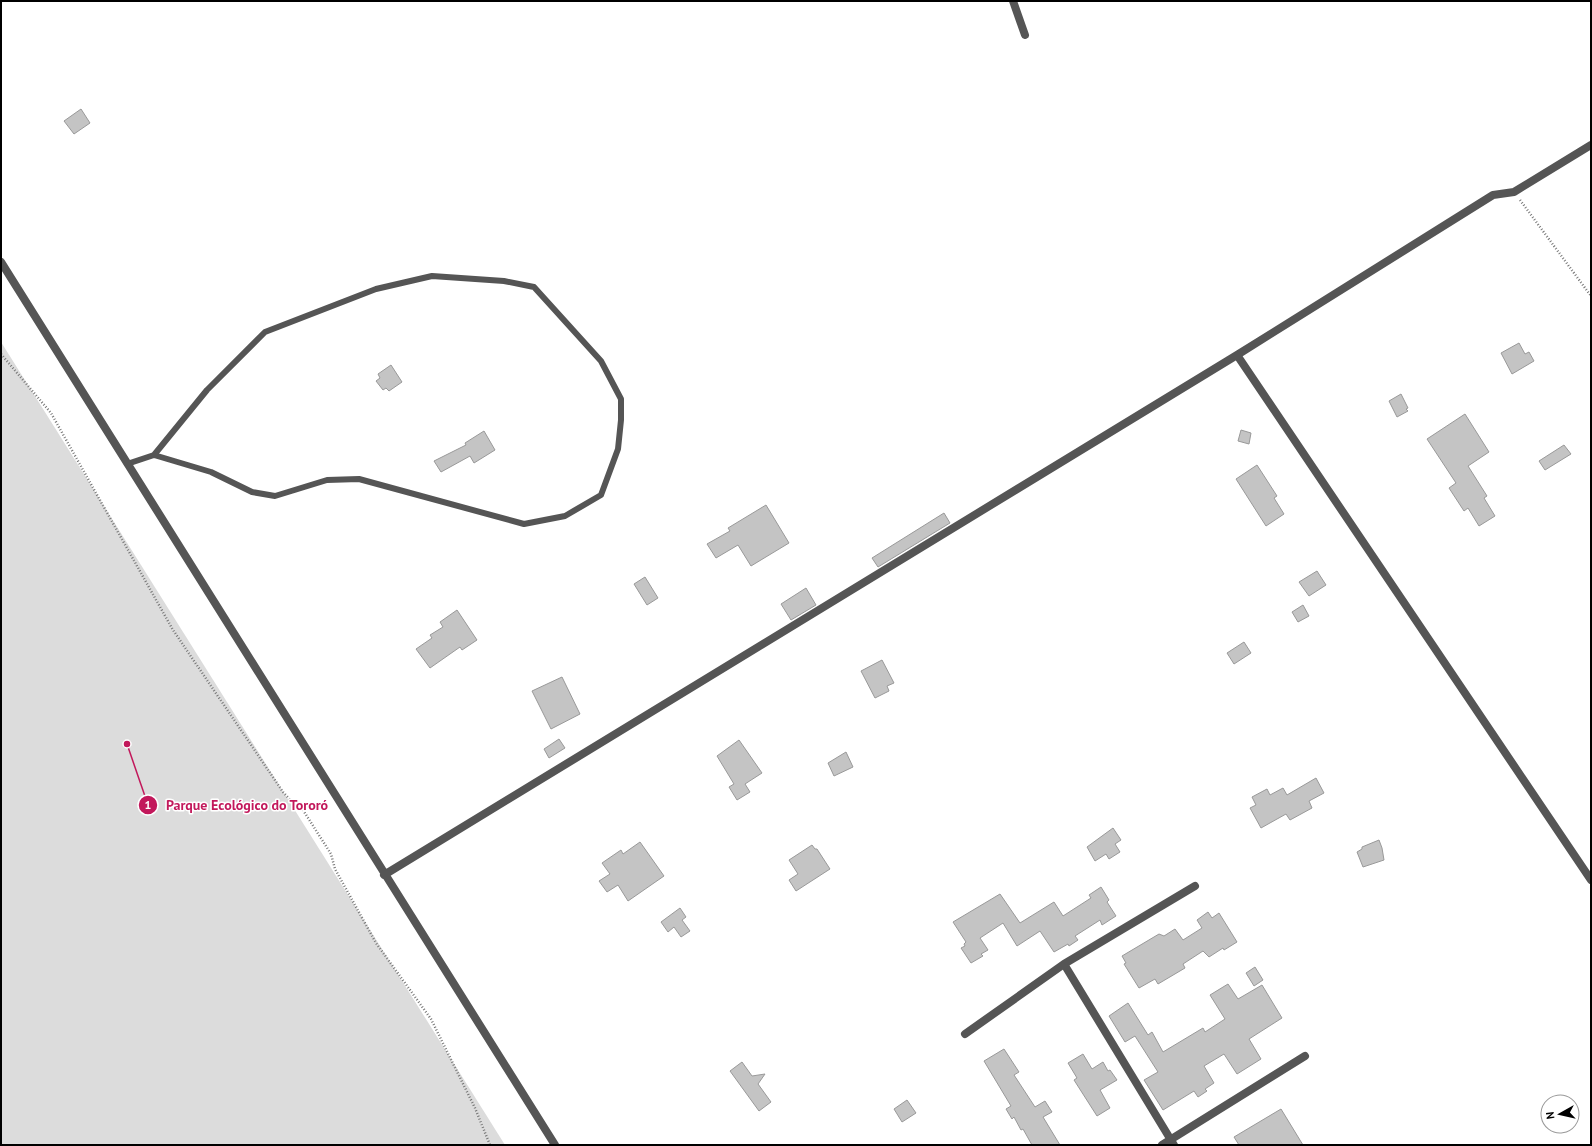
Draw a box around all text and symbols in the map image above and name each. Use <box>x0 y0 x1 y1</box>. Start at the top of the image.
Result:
callout: Parque Ecológico do Tororó <box>138 792 337 818</box>
text: Parque Ecológico do Tororó <box>166 796 329 814</box>
text: 1 <box>145 797 151 812</box>
north arrow <box>1540 1094 1580 1134</box>
text: N <box>1543 1111 1558 1120</box>

